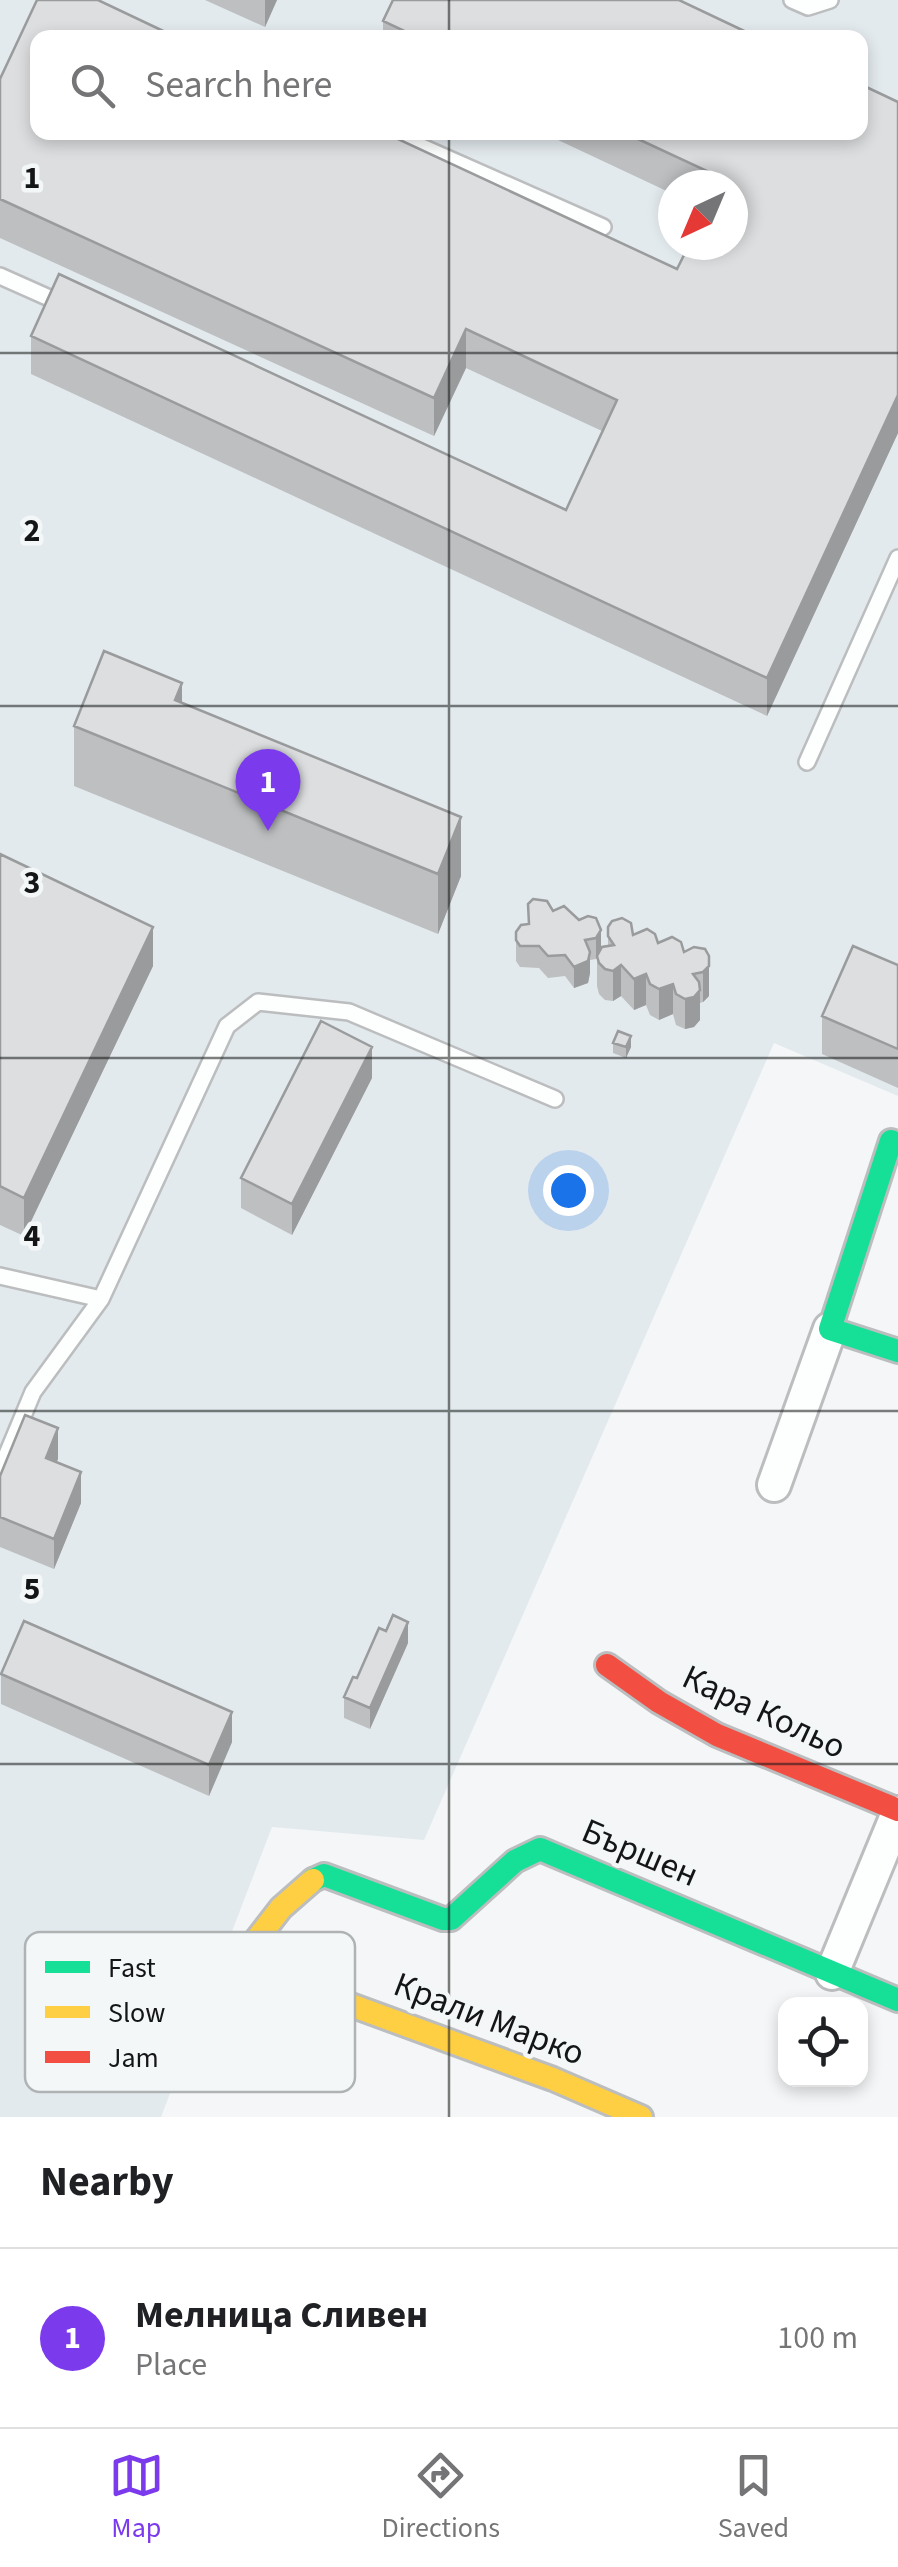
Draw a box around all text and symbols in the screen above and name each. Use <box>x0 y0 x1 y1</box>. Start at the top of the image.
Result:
search box <box>30 30 868 140</box>
icon: search <box>65 58 120 113</box>
text: Search here <box>145 58 332 112</box>
text: 1 <box>24 155 40 201</box>
north arrow <box>658 170 748 260</box>
text: 2 <box>24 508 40 554</box>
pin: 1 <box>236 748 300 831</box>
text: 3 <box>24 860 40 906</box>
your location <box>543 1165 594 1216</box>
text: 4 <box>24 1213 41 1259</box>
text: 5 <box>24 1566 40 1612</box>
street label: Кара Кольо <box>674 1652 854 1772</box>
street label: Бършен <box>574 1806 706 1900</box>
legend <box>25 1932 355 2092</box>
text: Fast <box>108 1948 156 1988</box>
street label: Крали Марко <box>386 1960 592 2078</box>
text: Slow <box>108 1993 165 2033</box>
map controls <box>778 1997 868 2087</box>
button: locate <box>778 1997 868 2087</box>
text: Jam <box>108 2038 159 2078</box>
text: Nearby <box>40 2152 174 2212</box>
text: Мелница Сливен <box>135 2288 428 2342</box>
text: 1 <box>64 2315 81 2361</box>
text: 100 m <box>777 2315 858 2361</box>
text: Place <box>135 2342 207 2388</box>
tab: Map <box>109 2448 164 2548</box>
tab: Directions <box>382 2448 500 2548</box>
tab: Saved <box>718 2448 789 2548</box>

